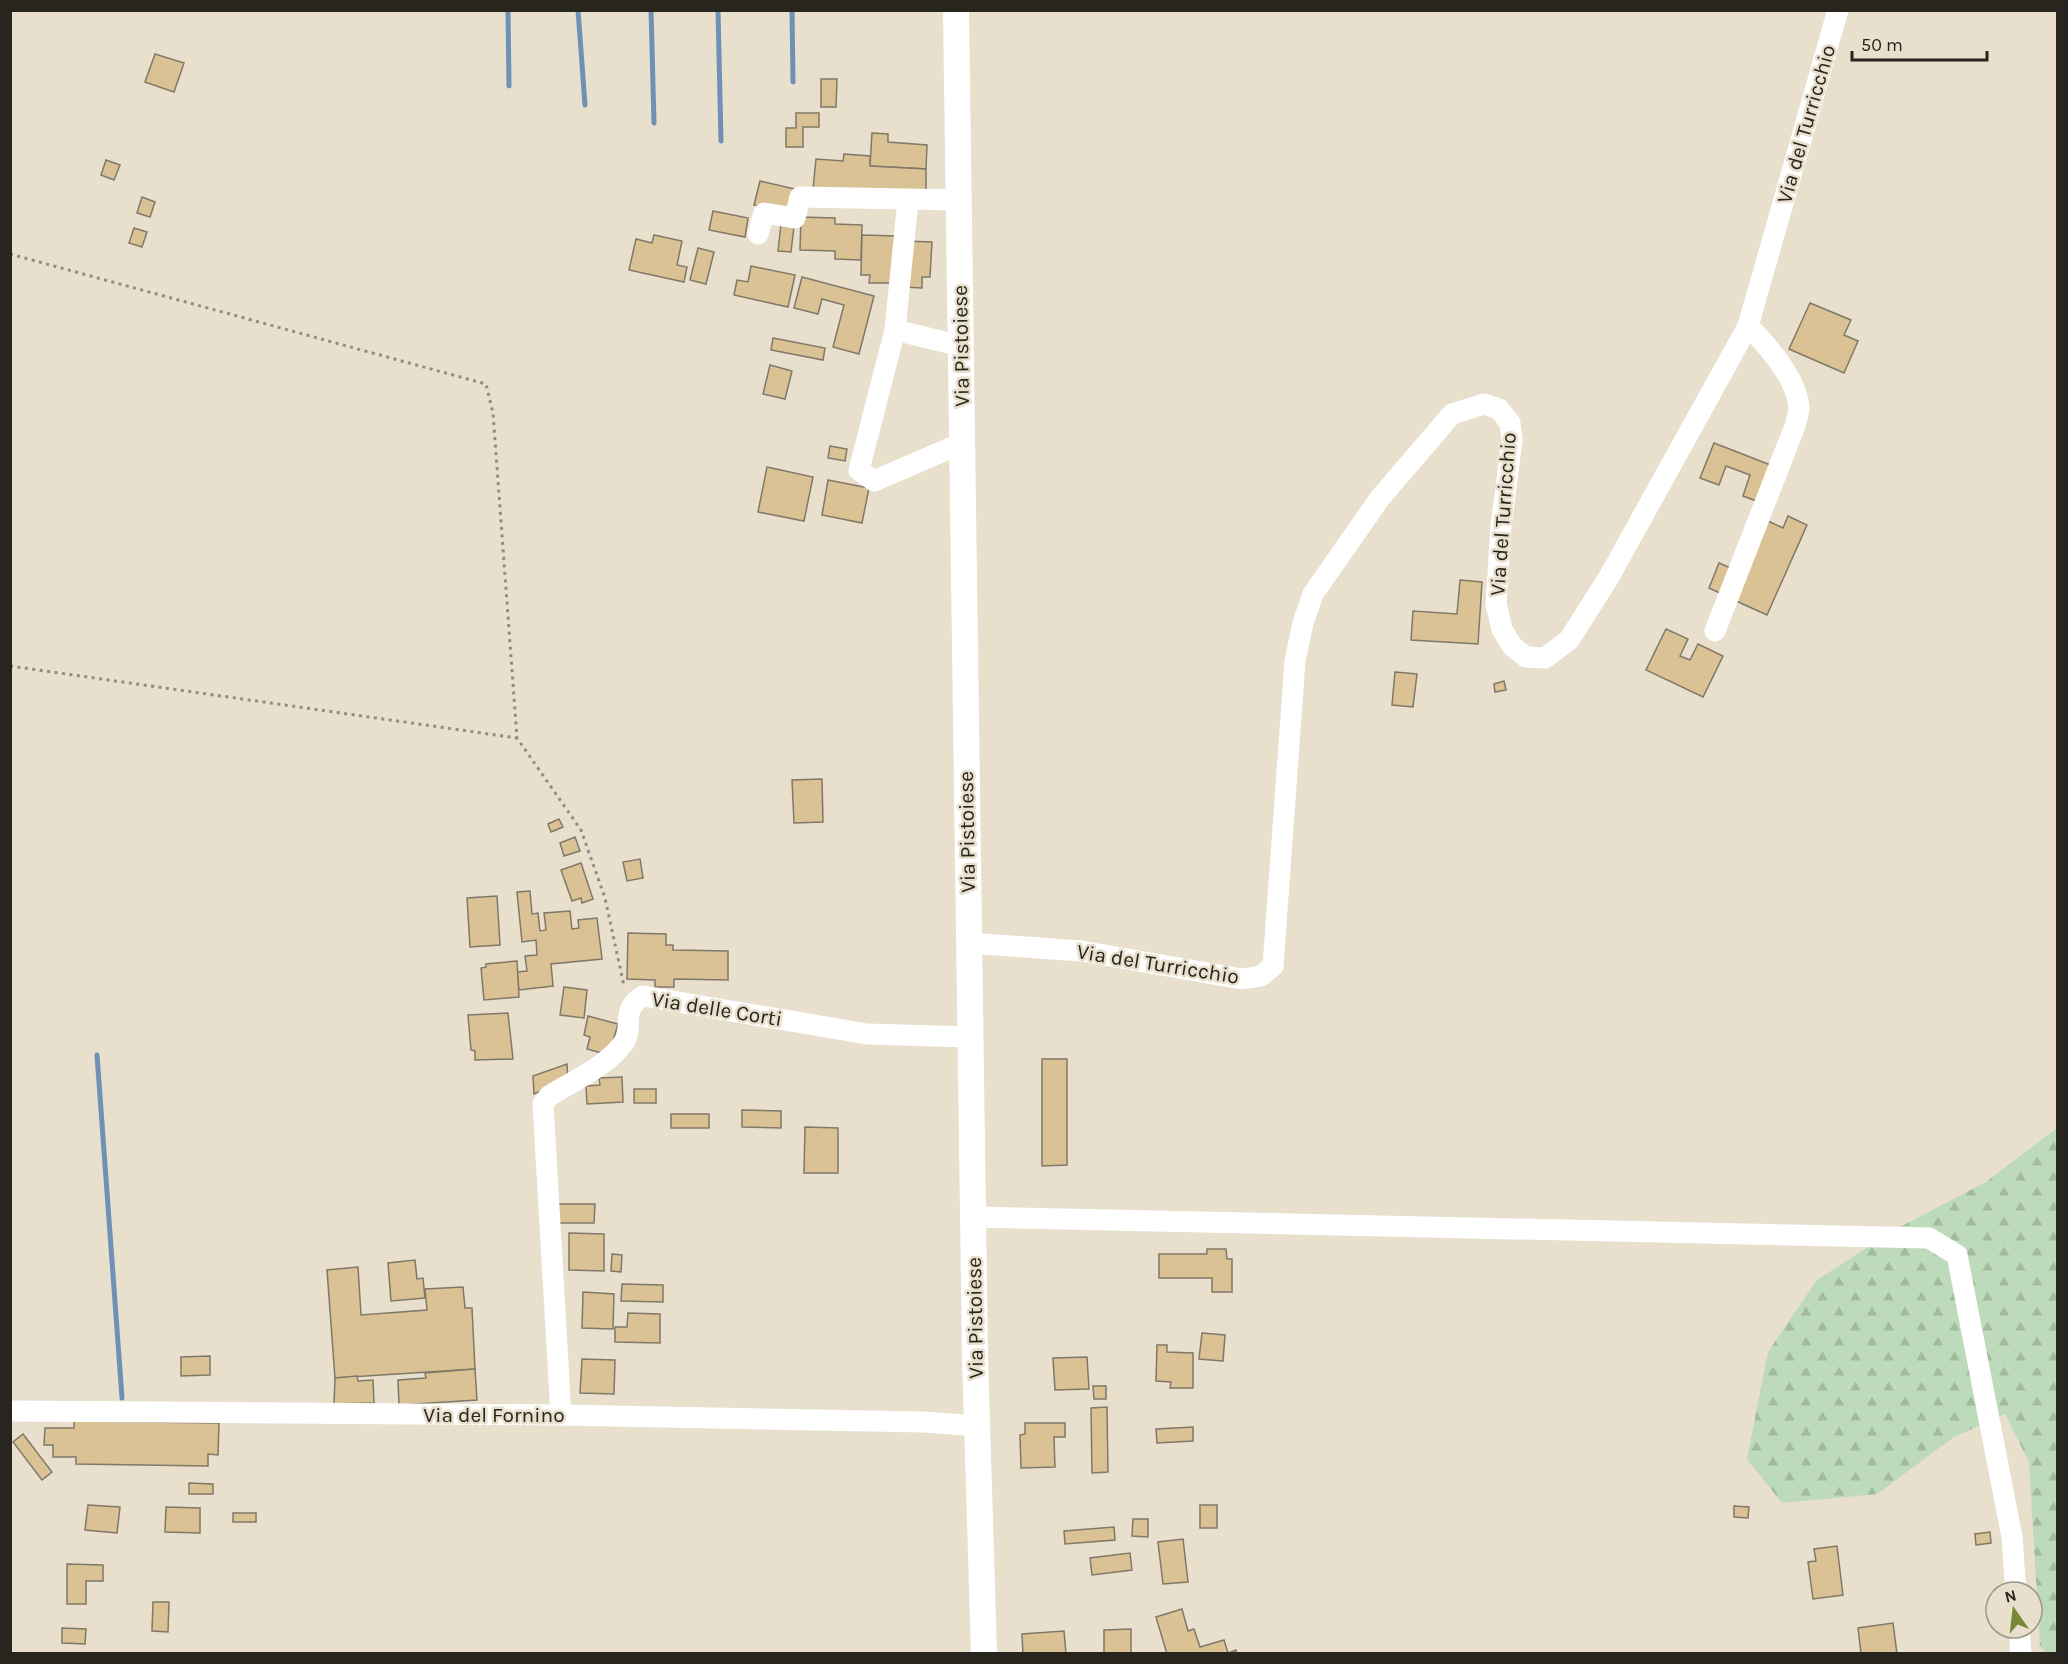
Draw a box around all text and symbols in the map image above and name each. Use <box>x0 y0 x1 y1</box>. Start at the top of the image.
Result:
scale bar <box>1852 24 1987 62</box>
text: 50 m <box>1861 34 1903 56</box>
street label: Via del Turricchio <box>1772 42 1840 206</box>
street label: Via Pistoiese <box>948 285 974 407</box>
street label: Via del Turricchio <box>1485 431 1521 597</box>
street label: Via Pistoiese <box>954 771 980 893</box>
street label: Via del Turricchio <box>1075 939 1241 989</box>
street label: Via delle Corti <box>650 987 784 1031</box>
street label: Via Pistoiese <box>962 1257 988 1379</box>
street label: Via del Fornino <box>423 1403 565 1427</box>
north arrow <box>1984 1580 2044 1640</box>
text: N <box>2003 1585 2018 1607</box>

